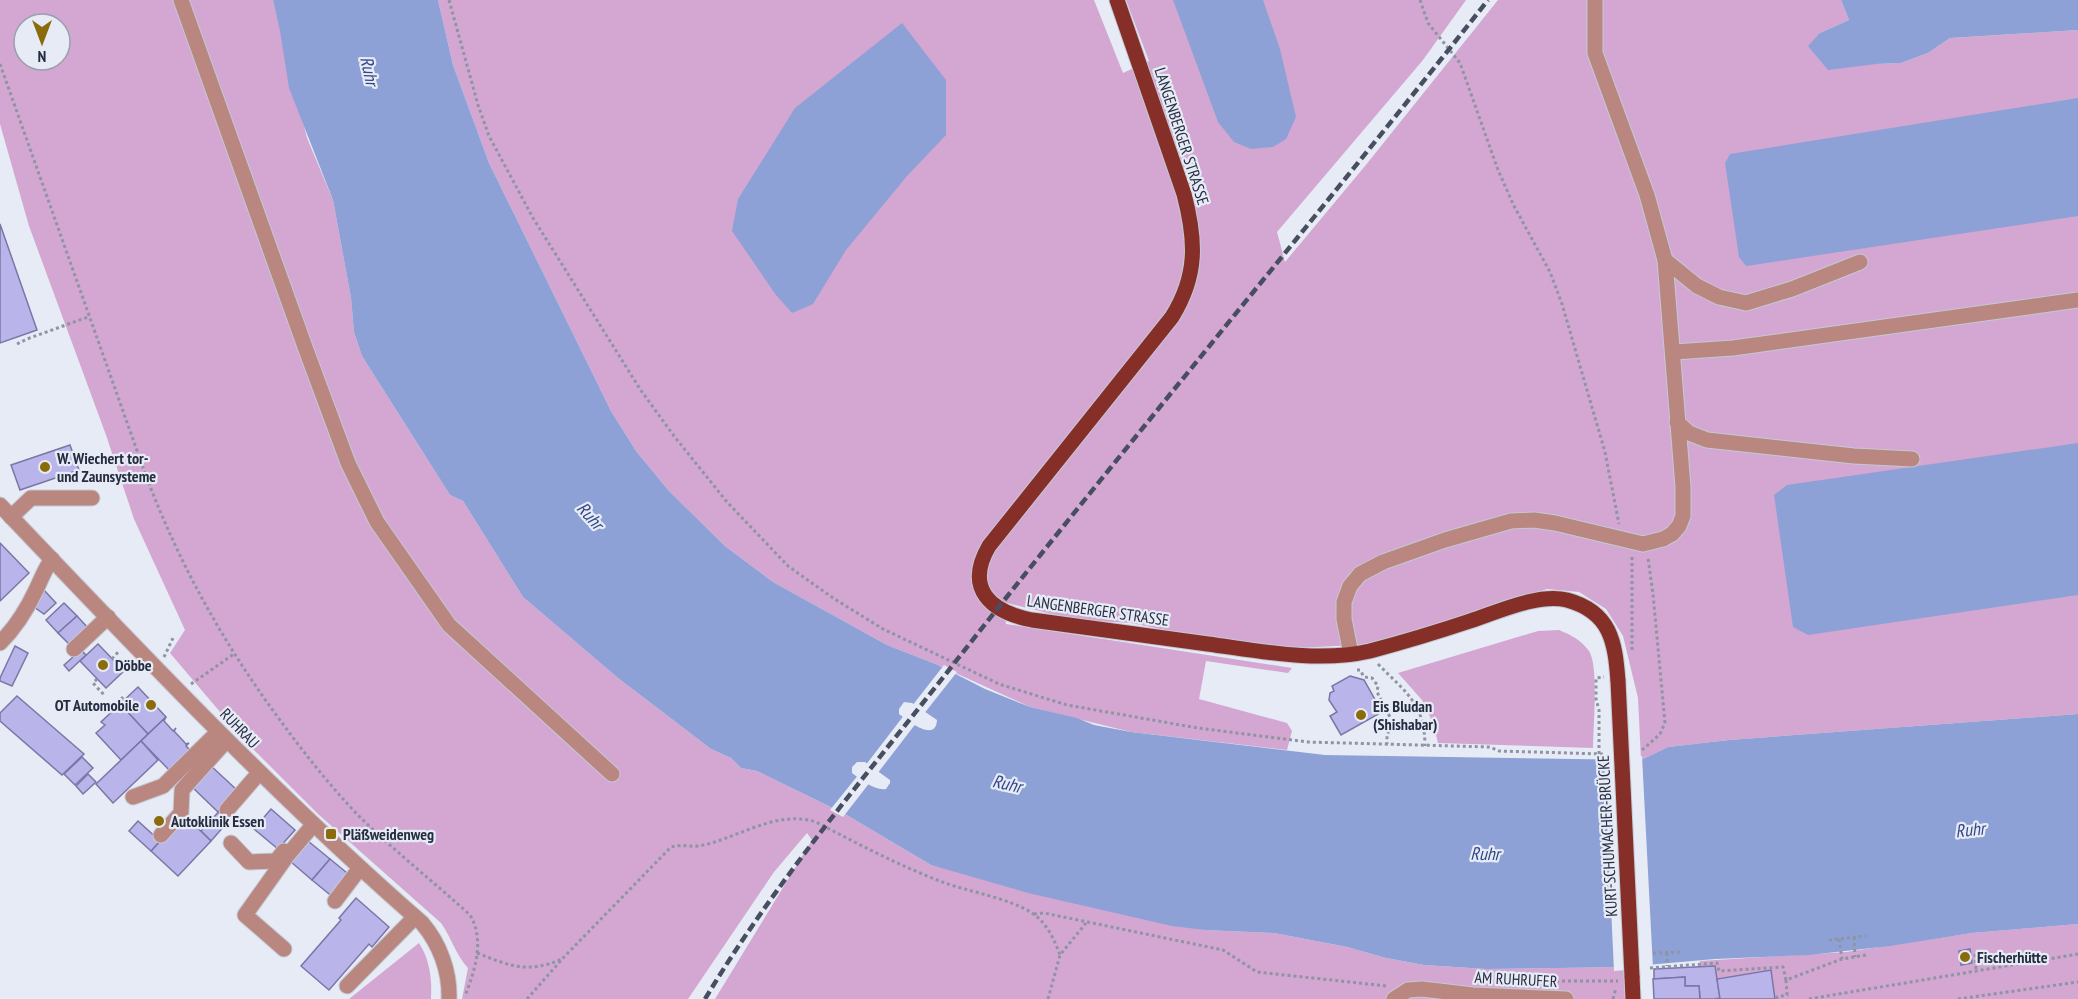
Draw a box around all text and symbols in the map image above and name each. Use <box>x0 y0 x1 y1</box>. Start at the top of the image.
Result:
north arrow <box>12 12 72 72</box>
text: N <box>38 47 46 67</box>
water label: Ruhr <box>355 54 384 91</box>
street label: LANGENBERGER STRASSE <box>1150 65 1214 207</box>
place label: W. Wiechert tor- und Zaunsysteme <box>56 448 156 486</box>
marker: W. Wiechert tor- und Zaunsysteme <box>38 460 52 474</box>
water label: Ruhr <box>572 497 611 537</box>
street label: LANGENBERGER STRASSE <box>1026 590 1170 630</box>
place label: Döbbe <box>115 655 152 675</box>
marker: Döbbe <box>96 658 110 672</box>
place label: OT Automobile <box>55 695 139 715</box>
place label: Eis Bludan (Shishabar) <box>1373 696 1437 734</box>
marker: OT Automobile <box>144 698 158 712</box>
street label: RUHRAU <box>216 704 264 752</box>
marker: Eis Bludan (Shishabar) <box>1354 708 1368 722</box>
street label: KURT-SCHUMACHER-BRÜCKE <box>1593 754 1621 917</box>
water label: Ruhr <box>990 769 1027 798</box>
place label: Autoklinik Essen <box>170 811 264 831</box>
marker: Autoklinik Essen <box>152 814 166 828</box>
water label: Ruhr <box>1954 816 1989 842</box>
place label: Pläßweidenweg <box>343 824 434 844</box>
marker: Pläßweidenweg <box>324 827 338 841</box>
water label: Ruhr <box>1470 842 1503 865</box>
place label: Fischerhütte <box>1977 947 2048 967</box>
marker: Fischerhütte <box>1958 950 1972 964</box>
street label: AM RUHRUFER <box>1474 967 1558 991</box>

